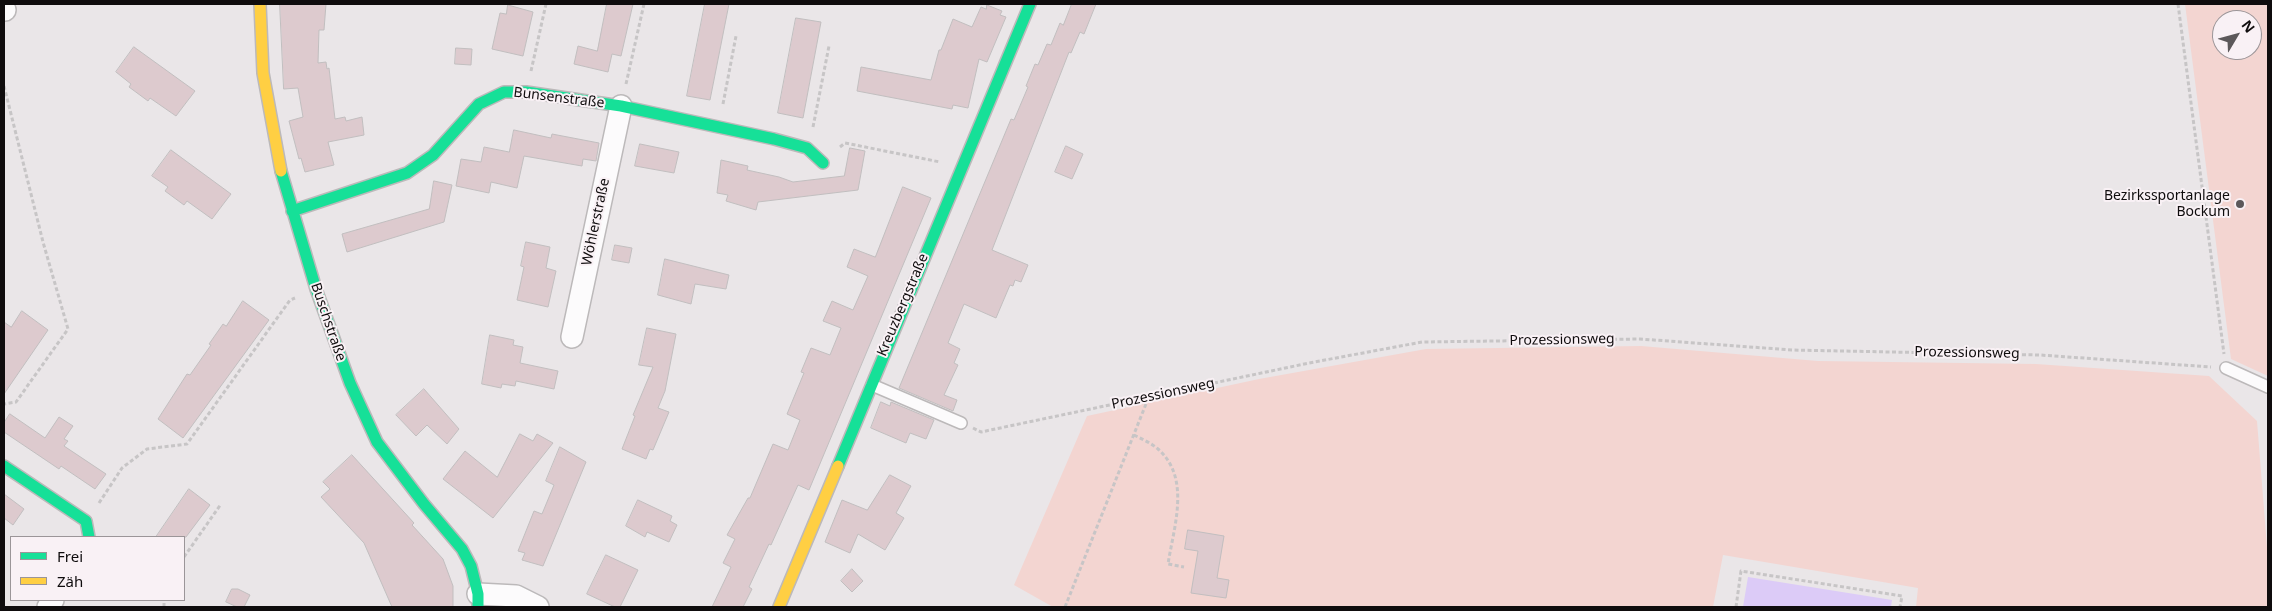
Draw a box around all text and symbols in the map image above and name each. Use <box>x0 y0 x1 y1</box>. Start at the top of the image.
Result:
north arrow <box>2212 10 2262 60</box>
text: N <box>2238 16 2260 37</box>
street label: Bunsenstraße <box>513 84 605 112</box>
street label: Wöhlerstraße <box>579 177 613 267</box>
place label: Bezirkssportanlage Bockum <box>2104 188 2230 220</box>
marker: Bezirkssportanlage Bockum <box>2234 198 2246 210</box>
street label: Kreuzbergstraße <box>874 251 932 359</box>
street label: Buschstraße <box>307 281 349 363</box>
street label: Prozessionsweg <box>1509 331 1615 349</box>
street label: Prozessionsweg <box>1914 344 2020 362</box>
street label: Prozessionsweg <box>1110 375 1216 413</box>
legend <box>10 536 185 601</box>
text: Frei <box>57 546 83 566</box>
text: Zäh <box>57 571 83 591</box>

